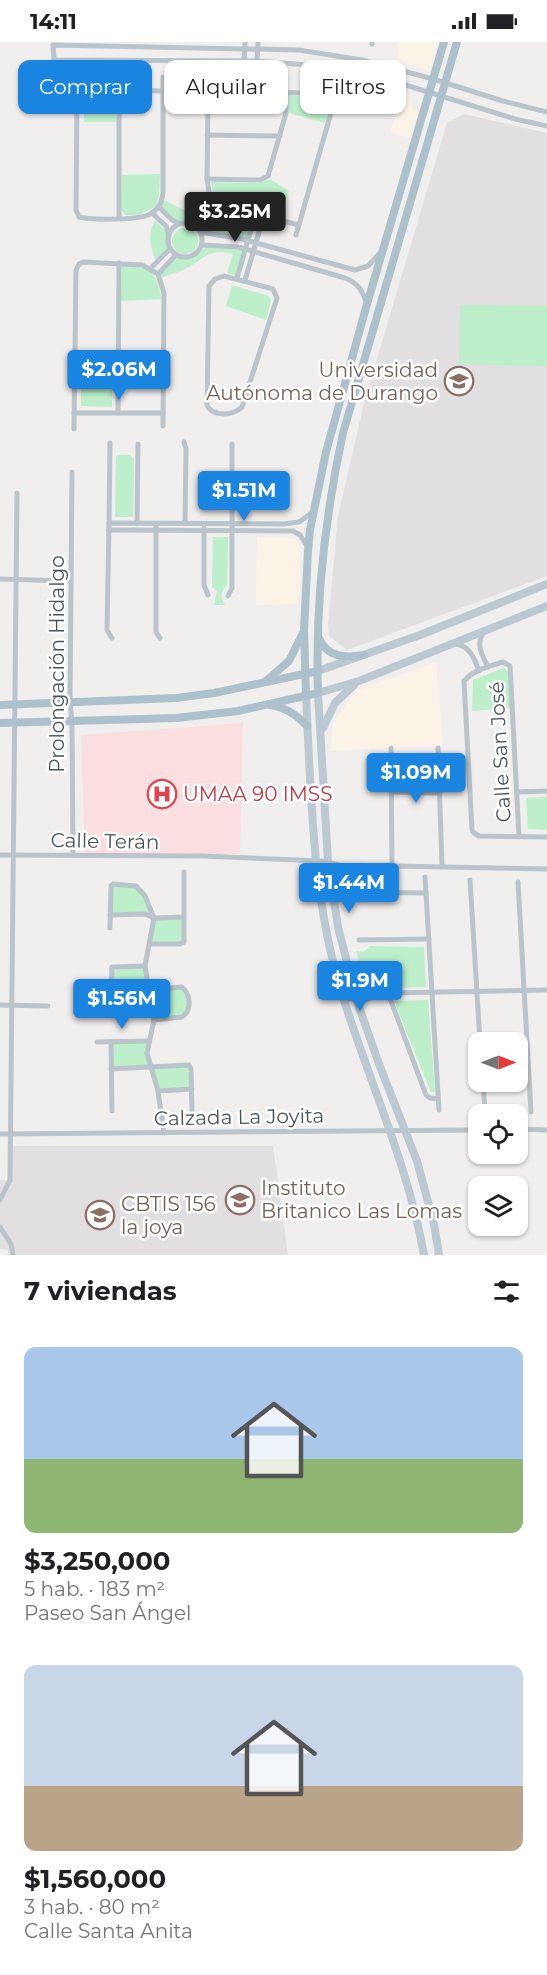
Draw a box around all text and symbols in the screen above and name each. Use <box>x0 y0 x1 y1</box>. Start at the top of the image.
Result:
text: 14:11 <box>30 8 77 35</box>
chip: Comprar <box>18 60 152 114</box>
chip: Alquilar <box>164 60 288 114</box>
chip: Filtros <box>300 60 406 114</box>
pin: $3.25M <box>186 192 284 243</box>
text: $3.25M <box>199 199 271 223</box>
pin: $2.06M <box>70 350 168 401</box>
text: $2.06M <box>81 357 157 381</box>
place label: Universidad Autónoma de Durango <box>206 358 438 405</box>
school or university icon: Universidad Autónoma de Durango <box>443 365 475 397</box>
pin: $1.51M <box>195 471 293 522</box>
text: $1.51M <box>212 478 276 502</box>
street label: Prolongación Hidalgo <box>45 555 69 773</box>
street label: Calle San José <box>484 681 516 823</box>
pin: $1.09M <box>367 753 465 804</box>
text: $1.09M <box>381 760 451 784</box>
hospital icon: UMAA 90 IMSS <box>146 778 178 810</box>
place label: UMAA 90 IMSS <box>183 782 332 806</box>
street label: Calle Terán <box>50 828 160 854</box>
pin: $1.44M <box>300 863 398 914</box>
text: $1.44M <box>313 870 385 894</box>
pin: $1.9M <box>318 961 402 1012</box>
text: $1.9M <box>331 968 389 992</box>
pin: $1.56M <box>73 979 171 1030</box>
text: $1.56M <box>87 986 157 1010</box>
north arrow <box>468 1032 528 1092</box>
map controls <box>468 1032 528 1236</box>
street label: Calzada La Joyita <box>154 1104 324 1130</box>
button: locate <box>468 1104 528 1164</box>
place label: Instituto Britanico Las Lomas <box>261 1176 462 1223</box>
button: layers <box>468 1176 528 1236</box>
school or university icon: Instituto Britanico Las Lomas <box>224 1184 256 1216</box>
place label: CBTIS 156 la joya <box>121 1192 216 1239</box>
school or university icon: CBTIS 156 la joya <box>84 1199 116 1231</box>
text: 7 viviendas <box>24 1275 177 1307</box>
icon: filters <box>490 1275 523 1308</box>
icon: home <box>220 1386 328 1494</box>
text: $3,250,000 <box>24 1545 171 1577</box>
text: 5 hab. · 183 m² <box>24 1577 165 1601</box>
text: Paseo San Ángel <box>24 1601 191 1625</box>
icon: home <box>220 1704 328 1812</box>
text: $1,560,000 <box>24 1863 166 1895</box>
text: 3 hab. · 80 m² <box>24 1895 160 1919</box>
text: Calle Santa Anita <box>24 1919 193 1943</box>

